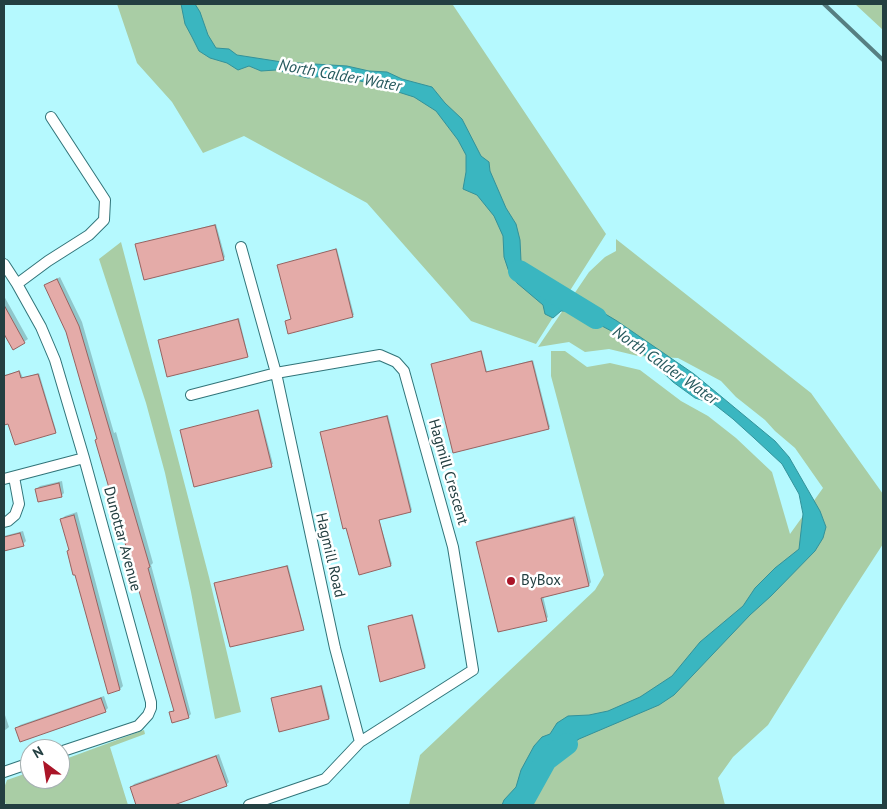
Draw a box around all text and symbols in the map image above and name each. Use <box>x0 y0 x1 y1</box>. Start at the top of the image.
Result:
water label: North Calder Water <box>277 56 403 96</box>
water label: North Calder Water <box>609 323 721 409</box>
street label: Hagmill Crescent <box>424 417 472 527</box>
street label: Dunottar Avenue <box>99 485 145 593</box>
street label: Hagmill Road <box>312 511 348 599</box>
place label: ByBox <box>521 572 561 590</box>
marker: ByBox <box>505 575 517 587</box>
north arrow <box>20 739 70 789</box>
text: N <box>29 742 46 762</box>

